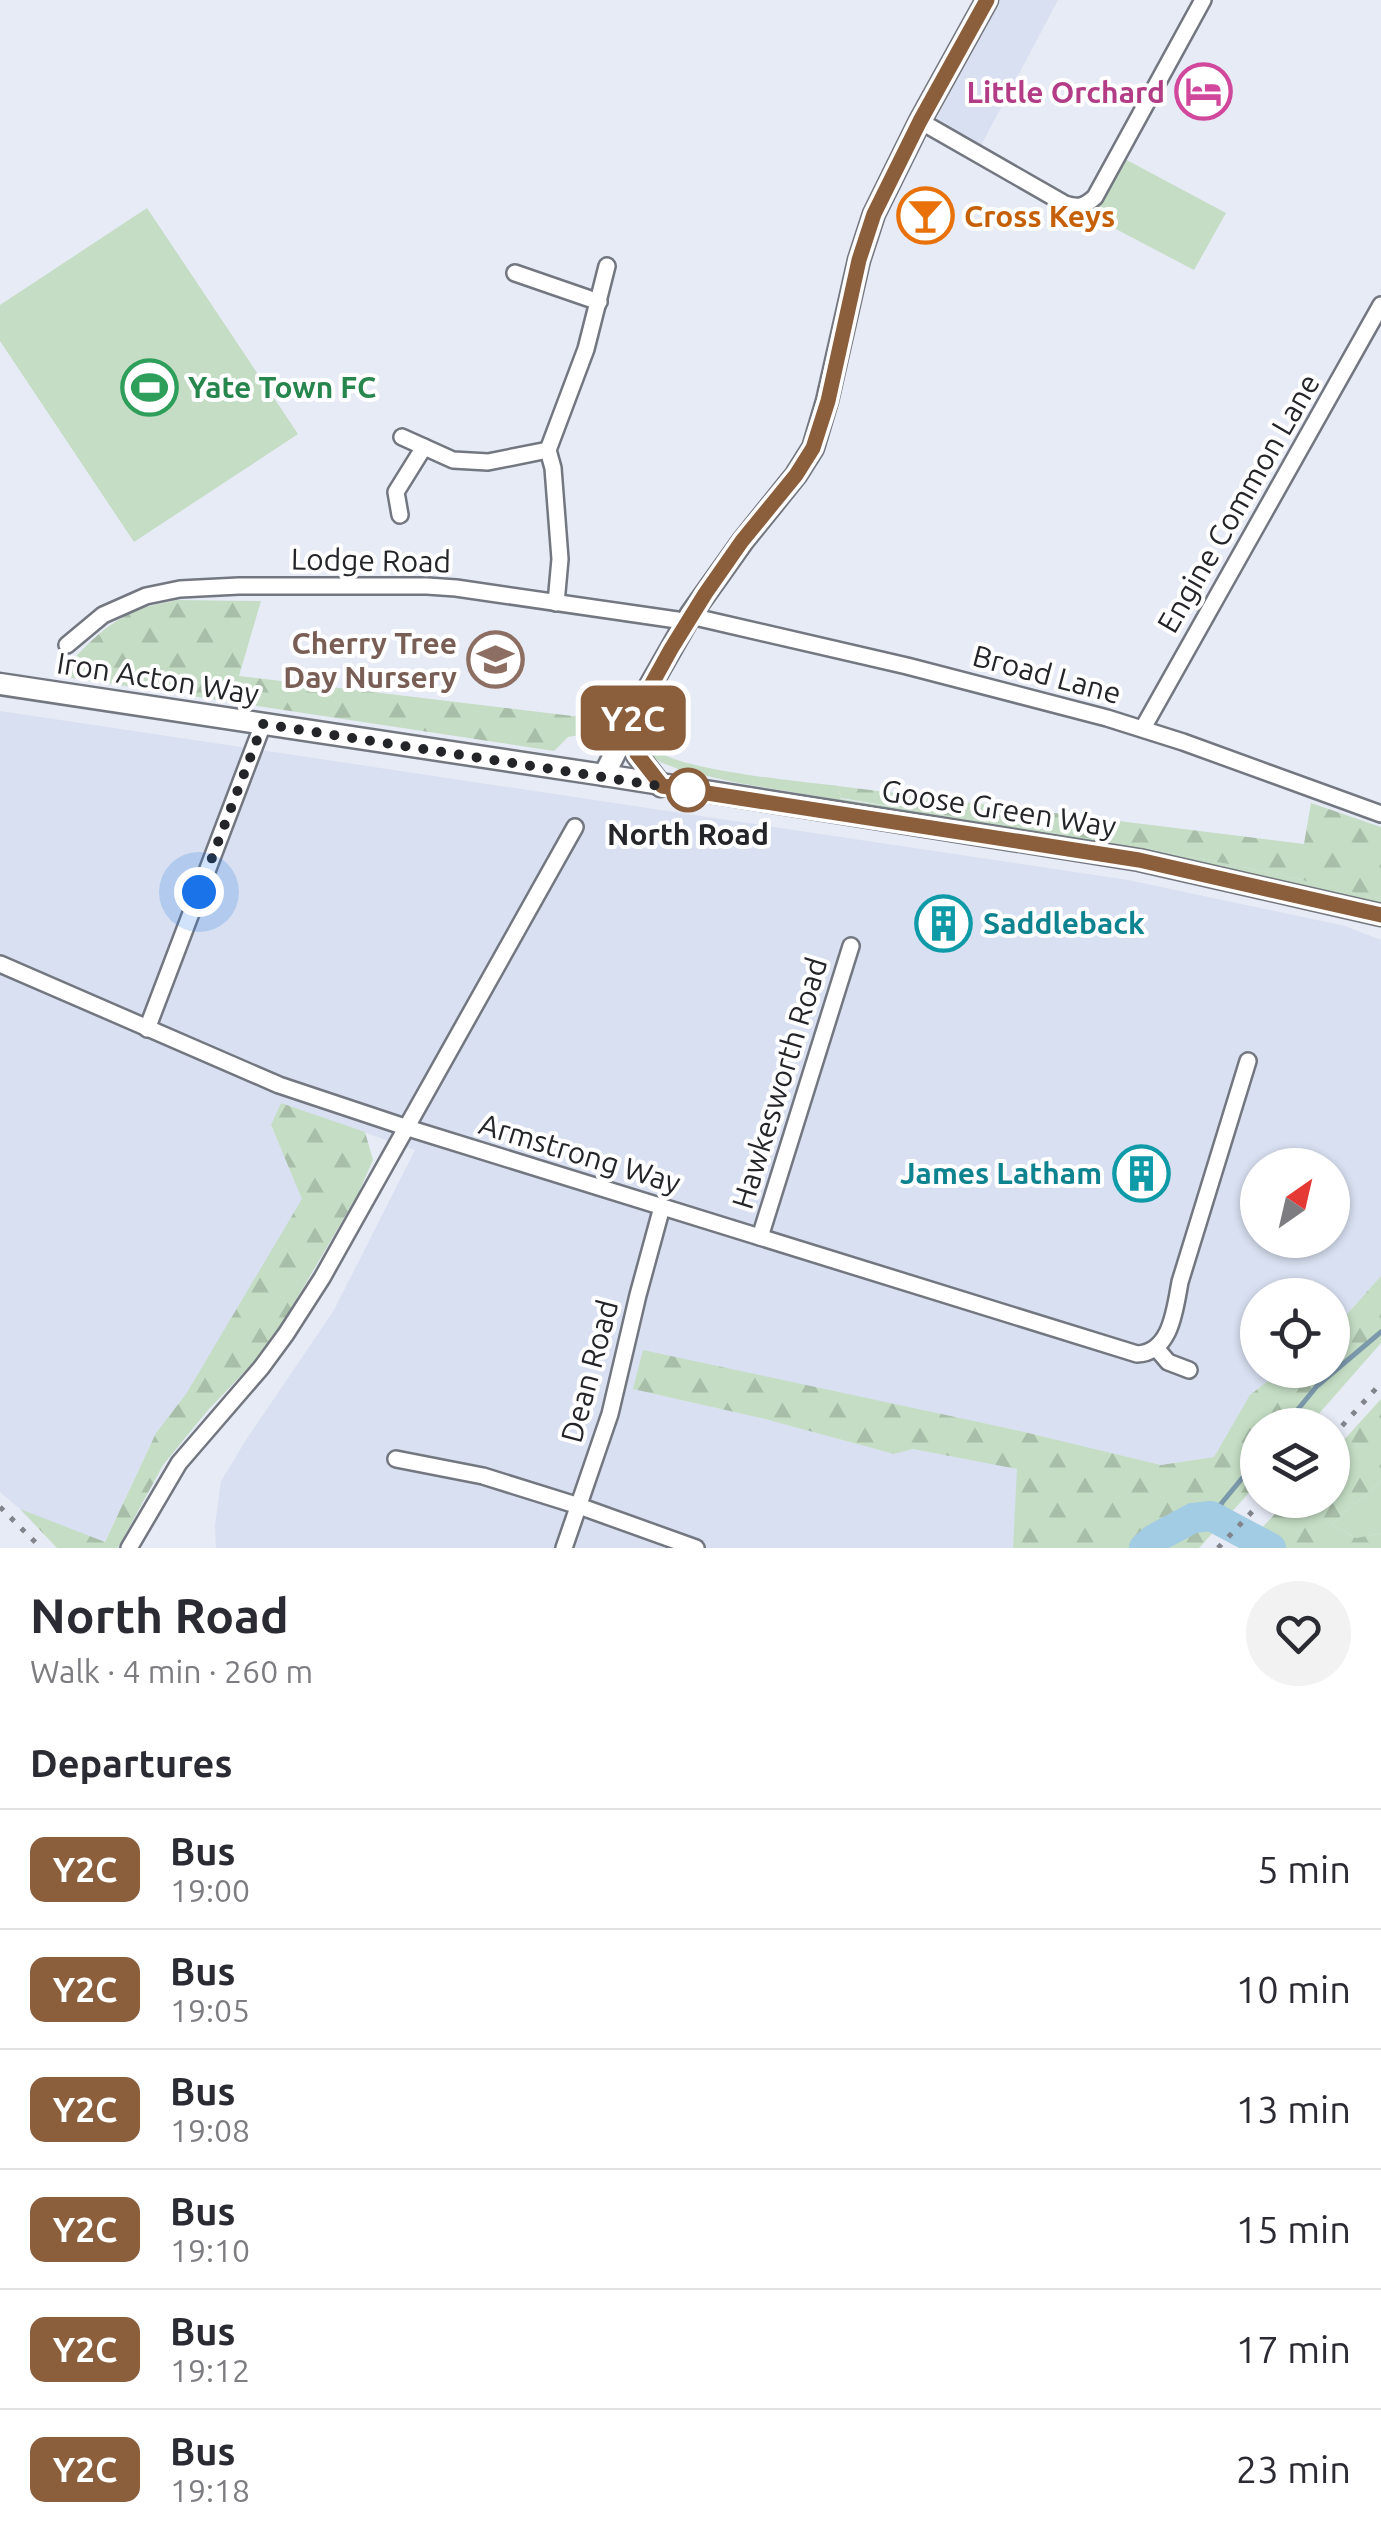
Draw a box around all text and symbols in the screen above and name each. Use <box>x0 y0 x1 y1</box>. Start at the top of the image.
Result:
hotel icon: Little Orchard <box>1174 62 1234 122</box>
place label: Little Orchard <box>966 75 1165 109</box>
bar icon: Cross Keys <box>895 186 955 246</box>
place label: Cross Keys <box>964 199 1115 233</box>
sports icon: Yate Town FC <box>119 357 179 417</box>
street label: Engine Common Lane <box>1150 368 1326 638</box>
place label: Yate Town FC <box>188 370 376 404</box>
street label: Lodge Road <box>291 542 451 578</box>
place label: Cherry Tree Day Nursery <box>283 626 457 694</box>
school or university icon: Cherry Tree Day Nursery <box>466 630 526 690</box>
street label: Broad Lane <box>969 638 1125 710</box>
street label: Iron Acton Way <box>54 645 262 711</box>
line badge: Y2C <box>576 686 690 750</box>
text: Y2C <box>601 698 665 738</box>
marker: North Road <box>667 769 709 811</box>
street label: Goose Green Way <box>879 773 1119 843</box>
place label: North Road <box>607 817 769 851</box>
your location <box>174 867 224 917</box>
building icon: Saddleback <box>914 893 974 953</box>
place label: Saddleback <box>983 906 1145 940</box>
street label: Hawkesworth Road <box>725 953 833 1213</box>
street label: Armstrong Way <box>475 1106 685 1200</box>
building icon: James Latham <box>1111 1143 1171 1203</box>
north arrow <box>1240 1148 1350 1258</box>
map controls <box>1240 1148 1350 1518</box>
place label: James Latham <box>900 1156 1102 1190</box>
button: locate <box>1240 1278 1350 1388</box>
street label: Dean Road <box>554 1296 624 1446</box>
button: layers <box>1240 1408 1350 1518</box>
button: heart <box>1246 1581 1351 1686</box>
text: North Road <box>30 1588 289 1642</box>
text: Walk · 4 min · 260 m <box>30 1653 313 1689</box>
text: Departures <box>30 1742 232 1784</box>
text: Bus <box>170 1830 235 1872</box>
text: 5 min <box>1257 1848 1351 1890</box>
text: Y2C <box>53 1849 117 1889</box>
text: 19:00 <box>170 1872 250 1908</box>
text: Bus <box>170 1950 235 1992</box>
text: 10 min <box>1236 1968 1351 2010</box>
text: Y2C <box>53 1969 117 2009</box>
text: 19:05 <box>170 1992 250 2028</box>
text: Bus <box>170 2070 235 2112</box>
text: 13 min <box>1236 2088 1351 2130</box>
text: Y2C <box>53 2089 117 2129</box>
text: 19:08 <box>170 2112 250 2148</box>
text: Bus <box>170 2190 235 2232</box>
text: 15 min <box>1236 2208 1351 2250</box>
text: Y2C <box>53 2209 117 2249</box>
text: 19:10 <box>170 2232 250 2268</box>
text: Bus <box>170 2310 235 2352</box>
text: 17 min <box>1236 2328 1351 2370</box>
text: Y2C <box>53 2329 117 2369</box>
text: 19:12 <box>170 2352 250 2388</box>
text: Bus <box>170 2430 235 2472</box>
text: 23 min <box>1236 2448 1351 2490</box>
text: Y2C <box>53 2449 117 2489</box>
text: 19:18 <box>170 2472 250 2508</box>

